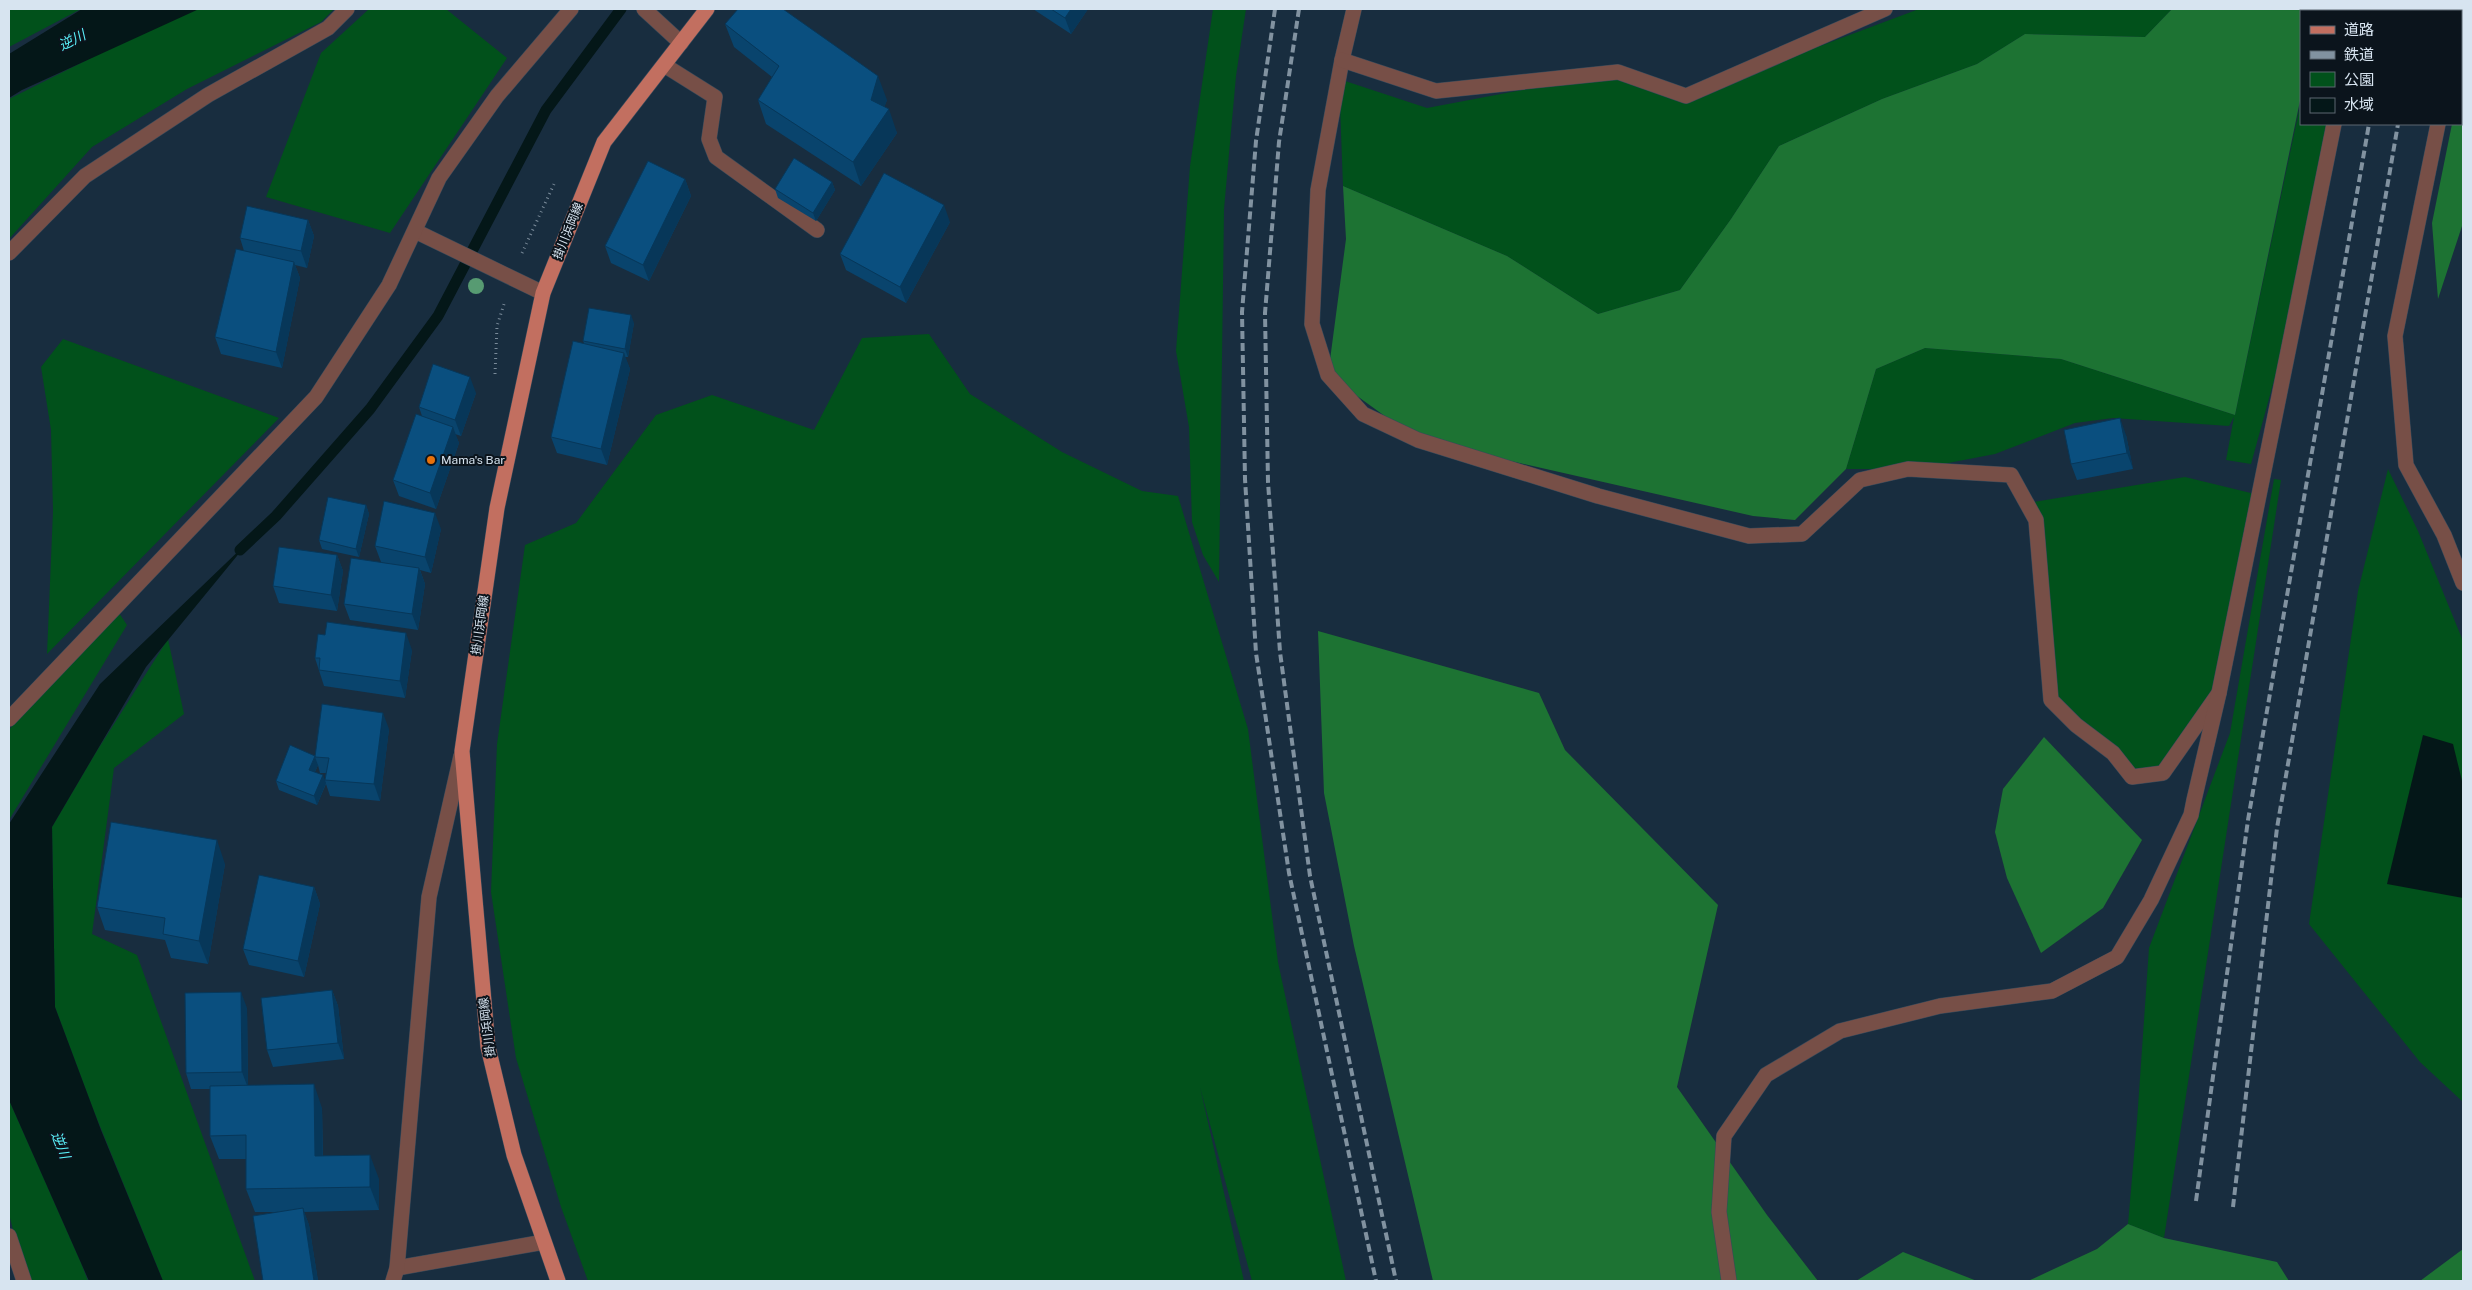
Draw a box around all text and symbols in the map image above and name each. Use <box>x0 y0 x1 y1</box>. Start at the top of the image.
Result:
legend <box>2300 10 2462 125</box>
text: 道路 <box>2344 21 2374 38</box>
water label: 逆川 <box>56 26 90 53</box>
text: 鉄道 <box>2344 46 2374 63</box>
text: 公園 <box>2344 71 2374 88</box>
text: 水域 <box>2344 96 2374 113</box>
street label: 掛川浜岡線 <box>550 201 586 261</box>
place label: Mama's Bar <box>441 453 505 467</box>
marker: Mama's Bar <box>425 454 437 466</box>
street label: 掛川浜岡線 <box>469 594 491 656</box>
street label: 掛川浜岡線 <box>476 996 498 1058</box>
water label: 逆川 <box>49 1129 74 1163</box>

